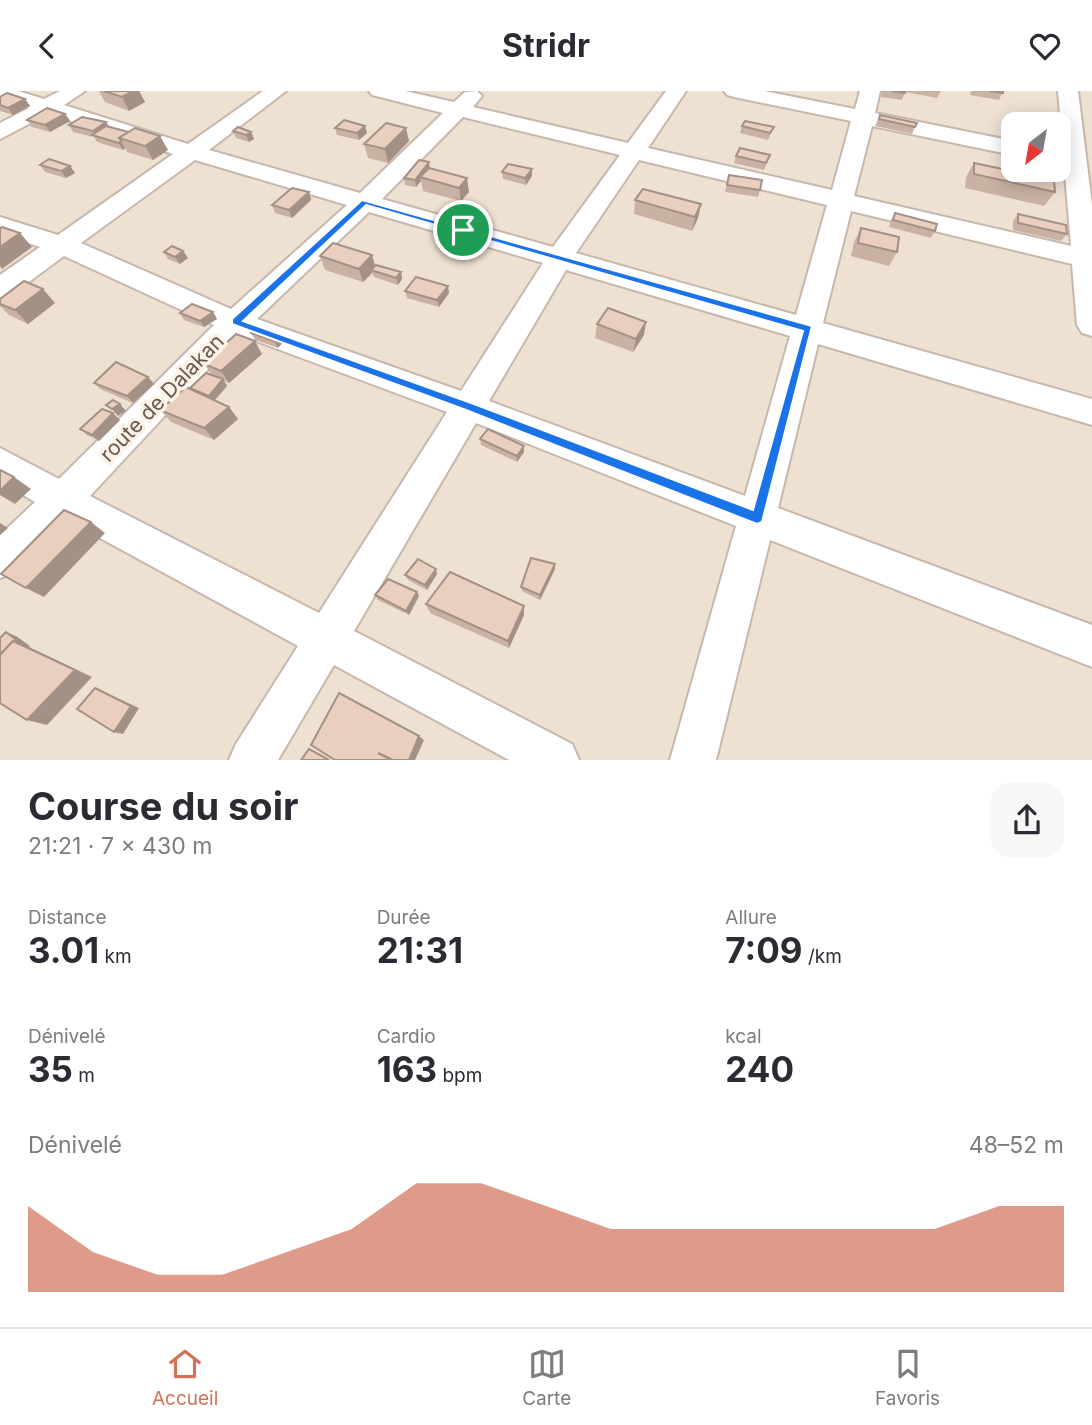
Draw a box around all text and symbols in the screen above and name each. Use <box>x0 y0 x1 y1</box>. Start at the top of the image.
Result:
text: Stridr <box>502 26 590 65</box>
icon: back <box>28 27 66 65</box>
icon: heart <box>1026 27 1064 65</box>
north arrow <box>1001 112 1071 182</box>
map controls <box>1001 112 1071 182</box>
pin <box>433 200 493 260</box>
icon: arrive <box>444 211 482 249</box>
street label: route de Dalakan <box>94 329 229 467</box>
text: Course du soir <box>28 783 298 829</box>
button: share <box>990 783 1064 857</box>
text: 21:21 · 7 × 430 m <box>28 832 212 860</box>
text: Distance <box>28 906 106 929</box>
text: Durée <box>377 906 431 929</box>
text: Allure <box>725 906 777 929</box>
text: 3.01 <box>28 929 99 971</box>
text: 21:31 <box>377 929 463 971</box>
text: 7:09 <box>725 929 803 971</box>
text: km <box>99 945 132 968</box>
text: /km <box>803 945 842 968</box>
text: Dénivelé <box>28 1025 106 1048</box>
text: Cardio <box>377 1025 436 1048</box>
text: kcal <box>725 1025 762 1048</box>
text: 35 <box>28 1048 73 1090</box>
text: 163 <box>377 1048 437 1090</box>
text: 240 <box>725 1048 794 1090</box>
text: m <box>73 1064 95 1087</box>
text: bpm <box>437 1064 482 1087</box>
text: Dénivelé <box>28 1131 122 1159</box>
text: 48–52 m <box>969 1131 1064 1159</box>
tab: Accueil <box>152 1345 218 1410</box>
tab: Carte <box>522 1345 571 1410</box>
tab: Favoris <box>875 1345 940 1410</box>

